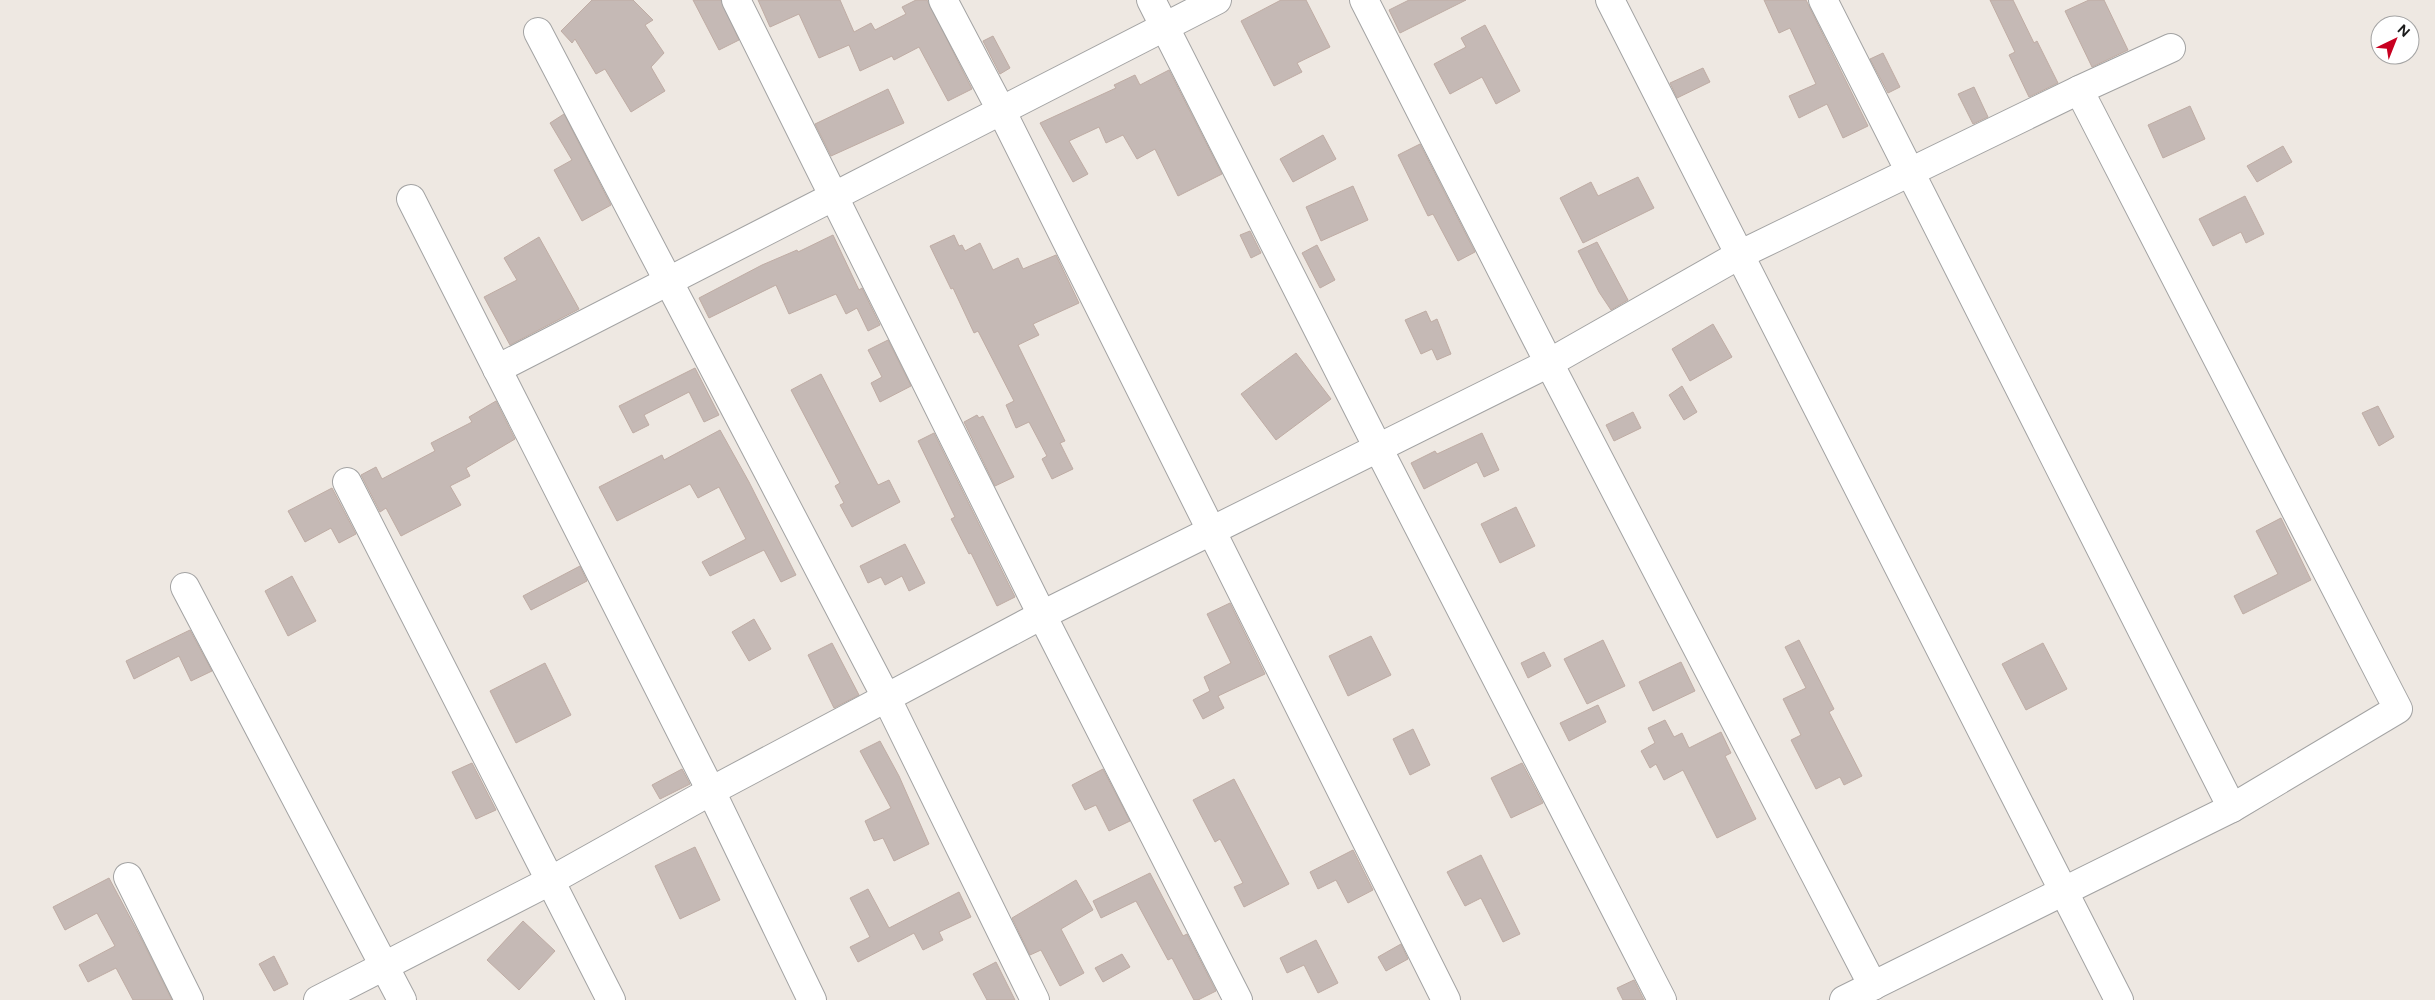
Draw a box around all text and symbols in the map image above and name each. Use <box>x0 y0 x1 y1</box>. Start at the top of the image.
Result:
north arrow <box>2370 15 2420 65</box>
text: N <box>2394 21 2413 41</box>

